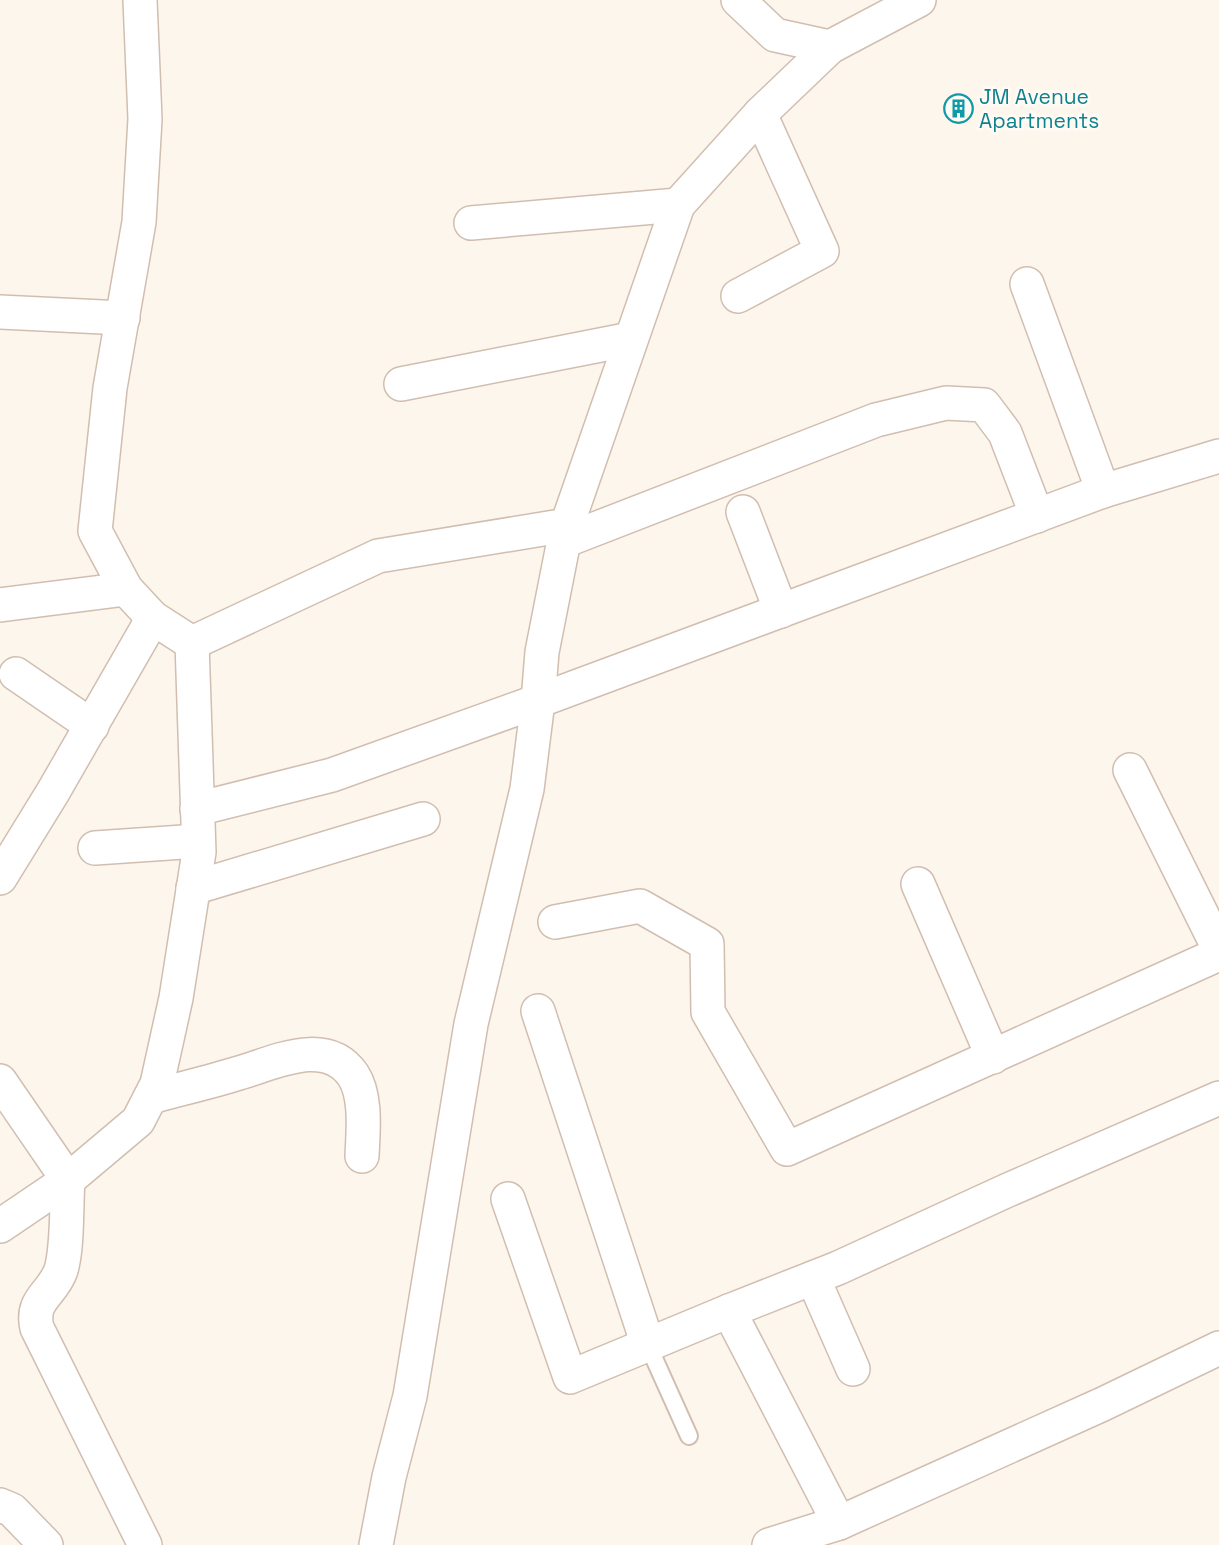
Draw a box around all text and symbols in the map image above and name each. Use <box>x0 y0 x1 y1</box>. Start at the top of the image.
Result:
place label: JM Avenue Apartments <box>979 83 1099 134</box>
building icon: JM Avenue Apartments <box>942 92 974 124</box>

